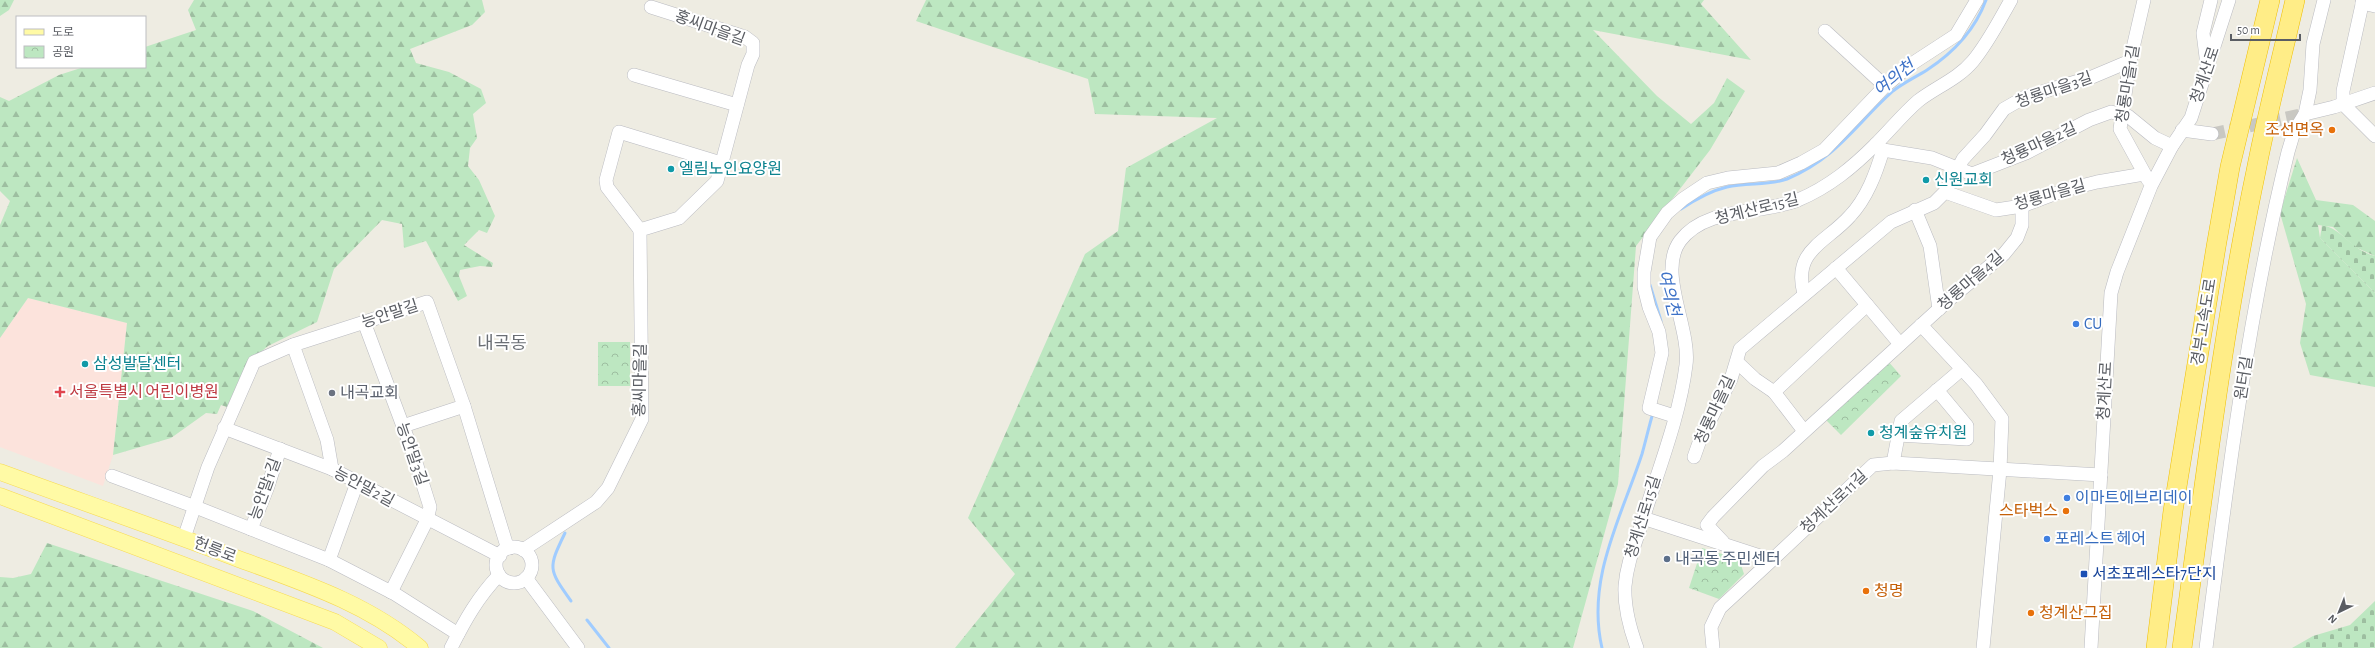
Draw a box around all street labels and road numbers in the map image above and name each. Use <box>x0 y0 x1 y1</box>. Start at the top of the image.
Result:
street label: 홍씨마을길 <box>673 8 747 48</box>
street label: 청룡마을1길 <box>2114 44 2142 124</box>
street label: 청계산로 <box>2188 44 2222 105</box>
street label: 청룡마을3길 <box>2013 69 2095 111</box>
street label: 청룡마을2길 <box>1999 120 2079 168</box>
street label: 청룡마을길 <box>2012 177 2088 213</box>
street label: 청계산로15길 <box>1713 191 1801 227</box>
street label: 청룡마을4길 <box>1935 248 2007 314</box>
street label: 경부고속도로 <box>2189 277 2219 367</box>
street label: 능안말길 <box>360 297 420 331</box>
street label: 홍씨마을길 <box>631 343 649 417</box>
street label: 원터길 <box>2233 355 2255 401</box>
street label: 청계산로 <box>2095 361 2115 421</box>
street label: 청룡마을길 <box>1692 373 1738 447</box>
street label: 능안말3길 <box>394 420 430 488</box>
street label: 능안말1길 <box>246 456 284 522</box>
street label: 능안말2길 <box>331 464 397 510</box>
street label: 청계산로11길 <box>1798 467 1870 537</box>
street label: 청계산로15길 <box>1623 474 1663 560</box>
street label: 헌릉로 <box>192 534 239 565</box>

